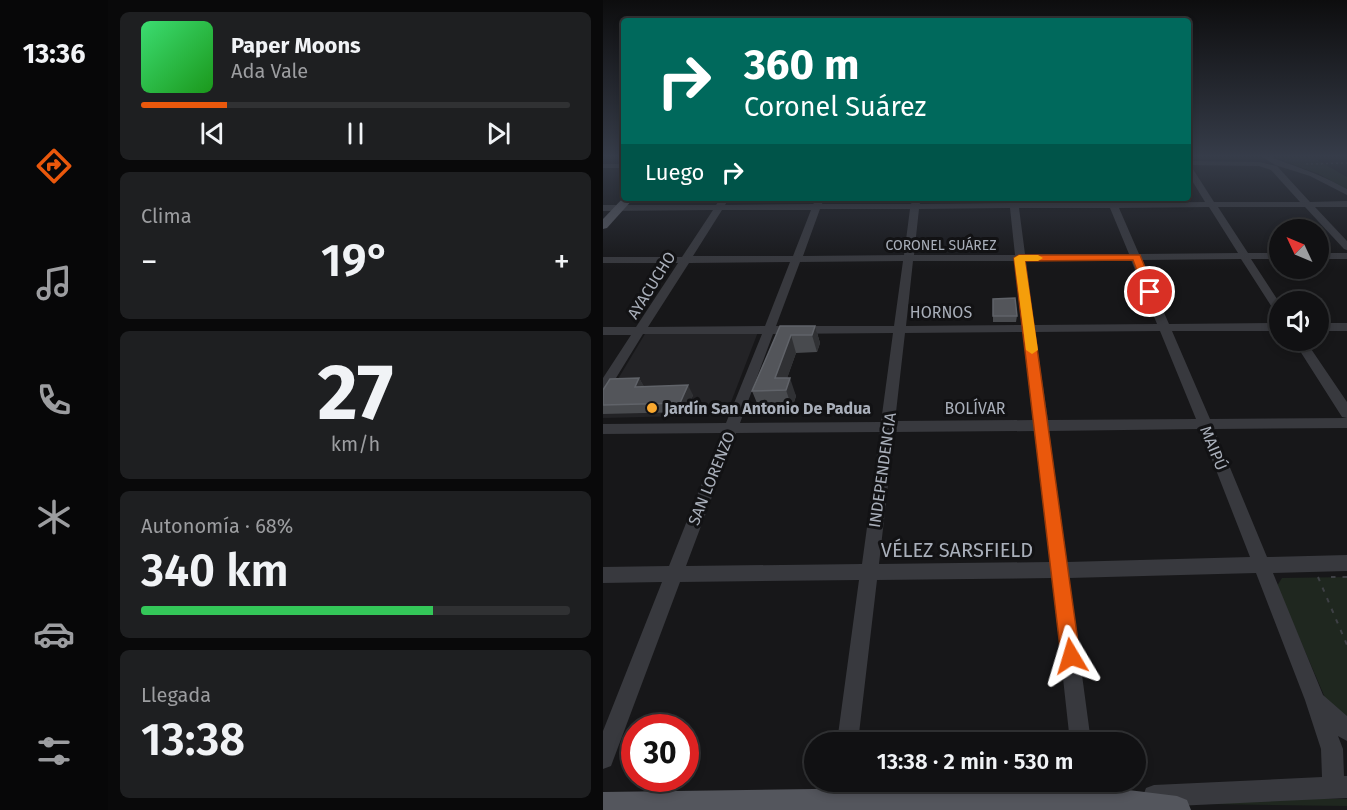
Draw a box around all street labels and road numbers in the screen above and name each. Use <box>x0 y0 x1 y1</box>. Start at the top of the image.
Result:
street label: CORONEL SUÁREZ <box>886 236 996 254</box>
street label: AYACUCHO <box>623 248 680 322</box>
street label: HORNOS <box>910 303 972 322</box>
street label: BOLÍVAR <box>944 398 1006 418</box>
street label: INDEPENDENCIA <box>865 411 900 529</box>
street label: MAIPÚ <box>1196 423 1232 473</box>
street label: SAN LORENZO <box>684 429 739 528</box>
street label: VÉLEZ SARSFIELD <box>881 538 1033 562</box>

